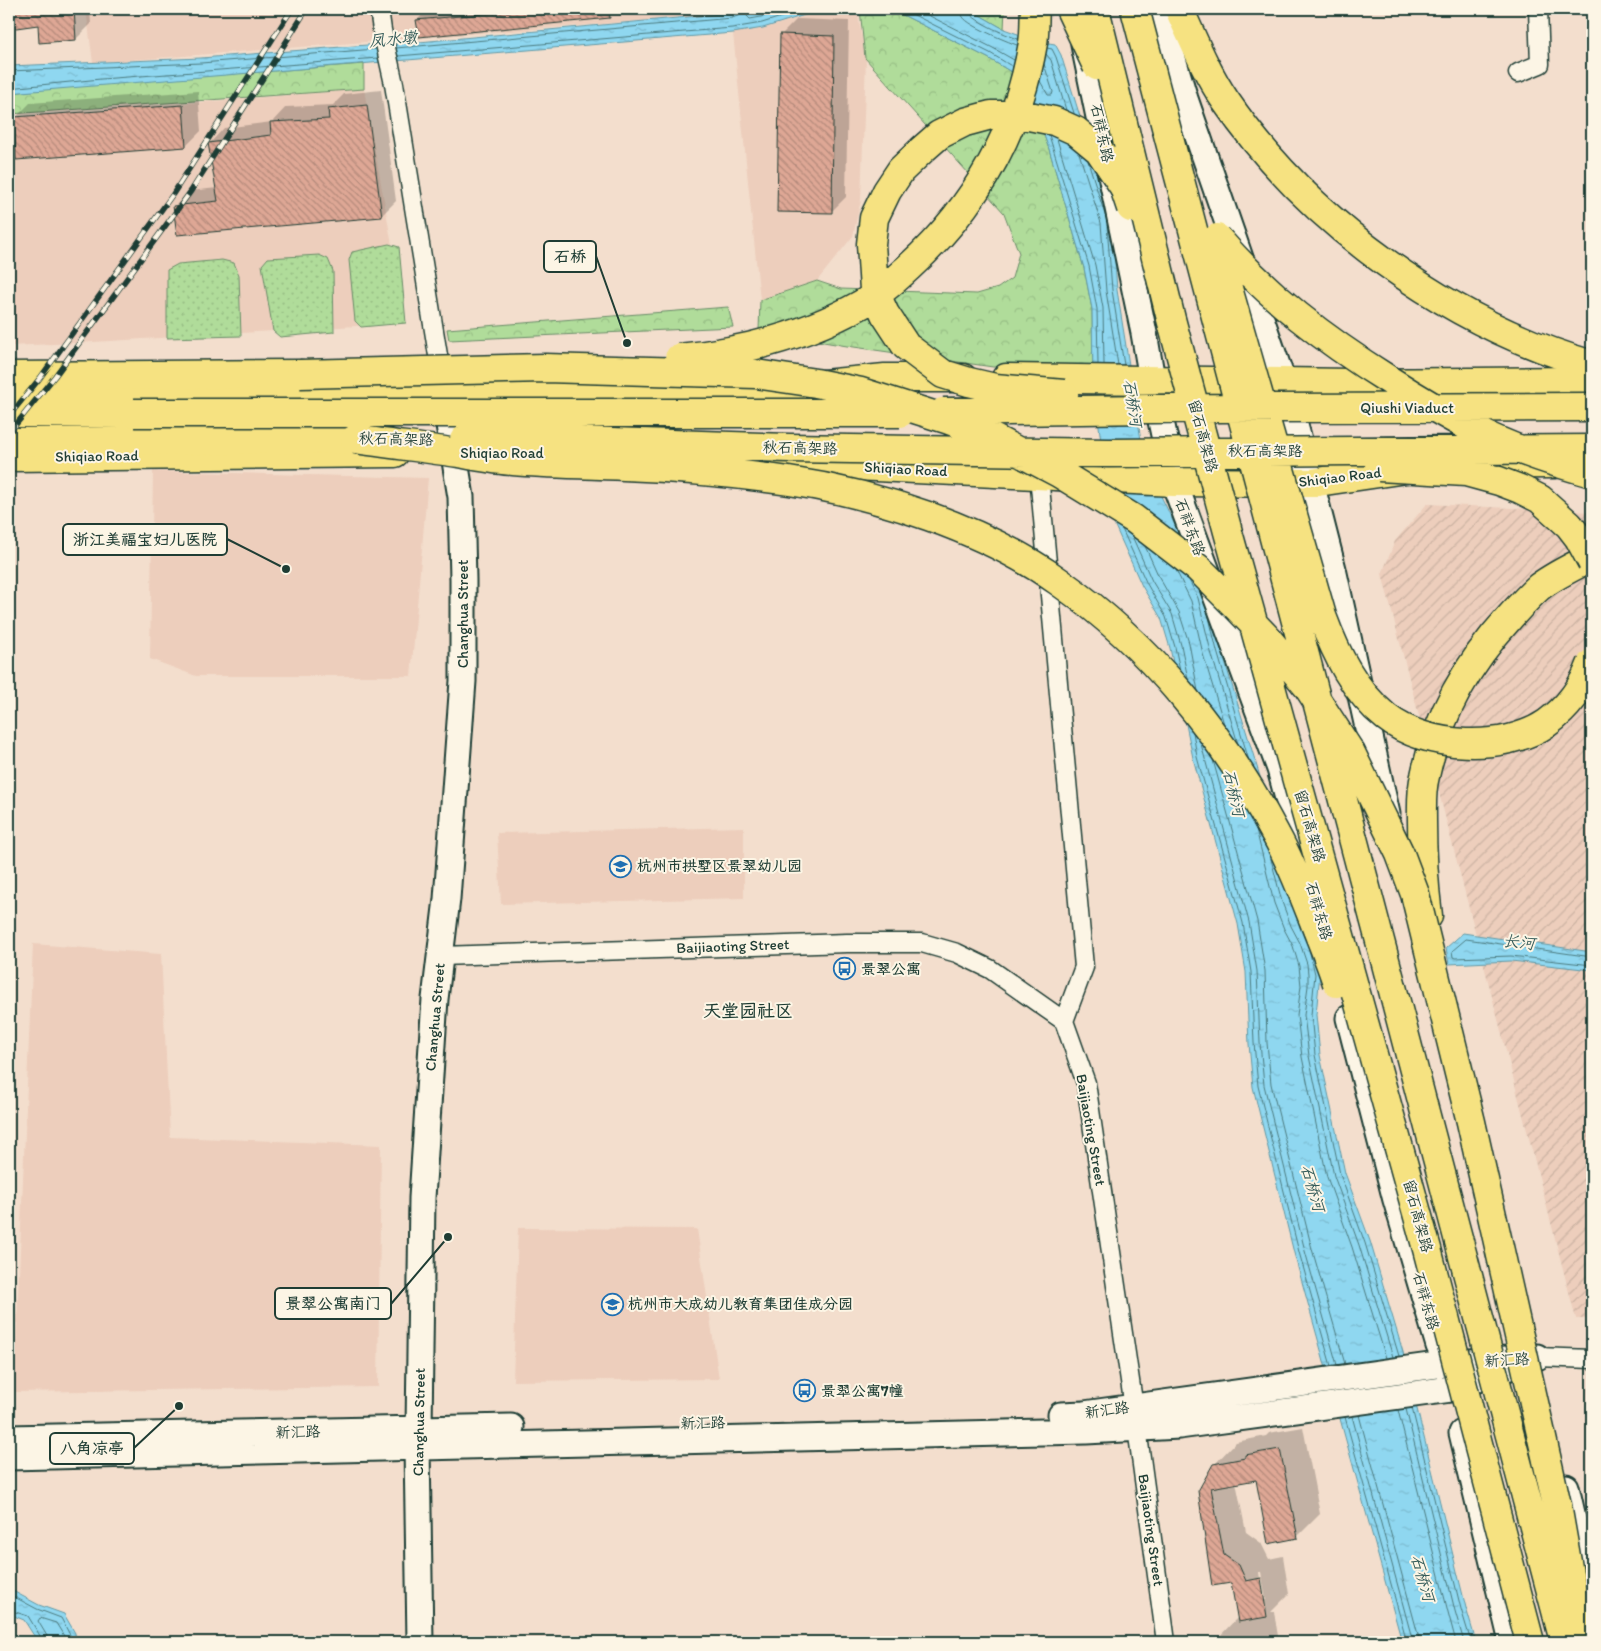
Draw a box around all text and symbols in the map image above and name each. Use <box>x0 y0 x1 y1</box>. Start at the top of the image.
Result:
water label: 凤水墩 <box>368 27 420 51</box>
street label: 石祥东路 <box>1087 102 1117 164</box>
callout: 石桥 <box>544 241 596 272</box>
text: 石桥 <box>554 247 586 266</box>
water label: 石桥河 <box>1120 378 1147 431</box>
street label: 留石高架路 <box>1185 397 1221 475</box>
street label: Qiushi Viaduct <box>1360 399 1454 417</box>
street label: 秋石高架路 <box>358 429 434 449</box>
street label: 秋石高架路 <box>762 438 838 458</box>
street label: 秋石高架路 <box>1227 442 1303 460</box>
street label: Shiqiao Road <box>460 444 544 462</box>
street label: Shiqiao Road <box>55 446 140 466</box>
street label: Shiqiao Road <box>864 458 949 480</box>
street label: Shiqiao Road <box>1297 463 1383 491</box>
street label: 石祥东路 <box>1171 496 1209 558</box>
callout: 浙江美福宝妇儿医院 <box>63 524 227 555</box>
text: 浙江美福宝妇儿医院 <box>73 530 217 549</box>
street label: Changhua Street <box>454 559 472 668</box>
water label: 石桥河 <box>1219 767 1249 821</box>
street label: 留石高架路 <box>1291 787 1329 865</box>
school or university icon: 杭州市拱墅区景翠幼儿园 <box>609 854 633 878</box>
place label: 杭州市拱墅区景翠幼儿园 <box>637 857 802 875</box>
street label: 石祥东路 <box>1302 880 1336 942</box>
water label: 长河 <box>1502 931 1539 953</box>
street label: Baijiaoting Street <box>676 935 790 957</box>
bus stop icon: 景翠公寓 <box>833 957 857 981</box>
place label: 景翠公寓 <box>861 960 921 978</box>
street label: Changhua Street <box>421 962 449 1072</box>
district label: 天堂园社区 <box>703 1000 793 1022</box>
street label: Baijiaoting Street <box>1072 1073 1110 1188</box>
water label: 石桥河 <box>1297 1162 1330 1217</box>
street label: 留石高架路 <box>1400 1177 1436 1255</box>
street label: 石祥东路 <box>1409 1270 1443 1332</box>
callout: 景翠公寓南门 <box>275 1288 391 1319</box>
school or university icon: 杭州市大成幼儿教育集团佳成分园 <box>600 1292 624 1316</box>
text: 景翠公寓南门 <box>285 1294 381 1313</box>
place label: 杭州市大成幼儿教育集团佳成分园 <box>628 1295 853 1313</box>
street label: 新汇路 <box>1484 1350 1530 1370</box>
street label: Changhua Street <box>409 1367 429 1476</box>
bus stop icon: 景翆公寓7幢 <box>793 1379 817 1403</box>
place label: 景翆公寓7幢 <box>821 1382 903 1400</box>
street label: 新汇路 <box>1083 1398 1131 1422</box>
street label: 新汇路 <box>680 1414 726 1432</box>
street label: 新汇路 <box>275 1423 321 1441</box>
callout: 八角凉亭 <box>50 1433 134 1464</box>
text: 八角凉亭 <box>60 1439 124 1458</box>
street label: Baijiaoting Street <box>1134 1473 1168 1588</box>
water label: 石桥河 <box>1407 1552 1440 1607</box>

